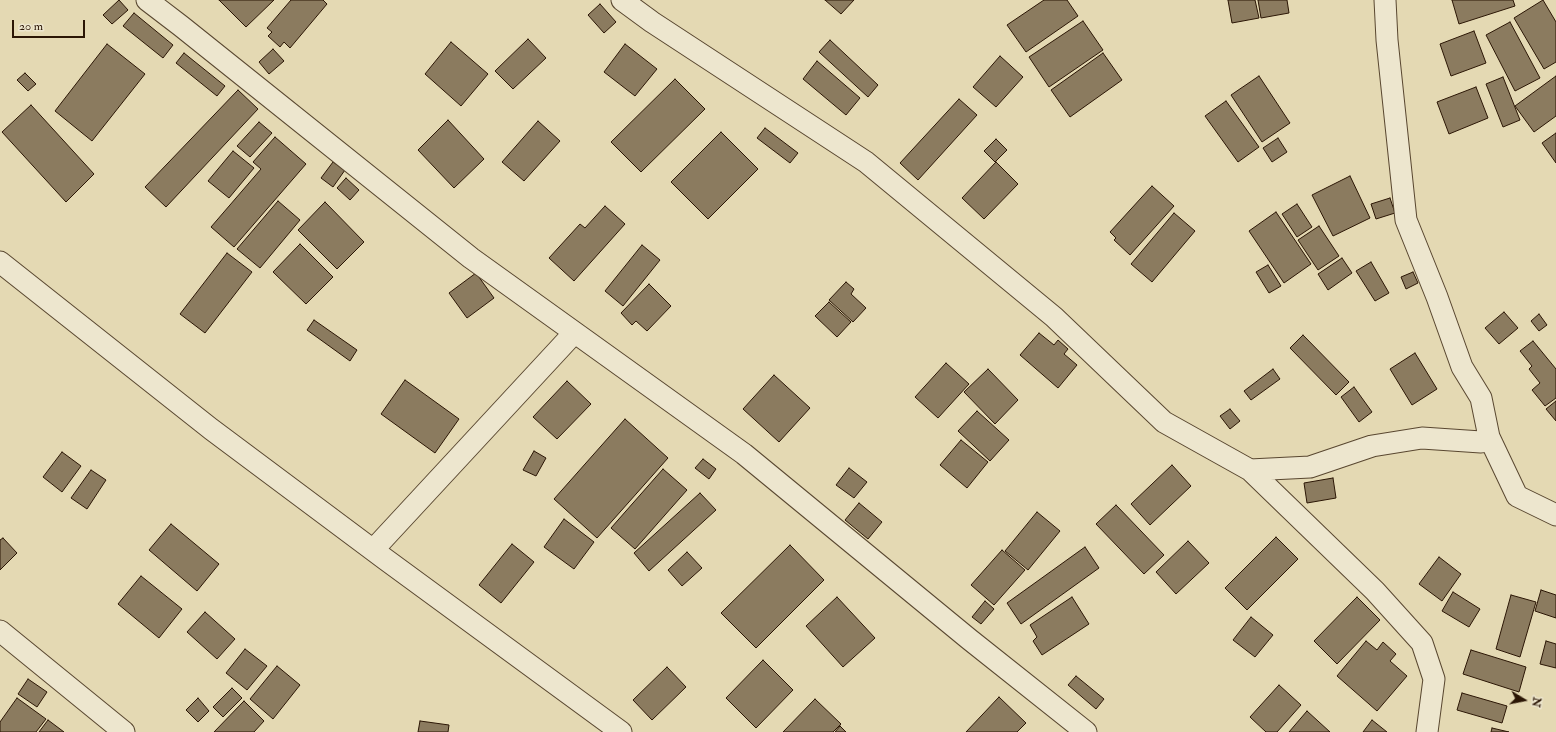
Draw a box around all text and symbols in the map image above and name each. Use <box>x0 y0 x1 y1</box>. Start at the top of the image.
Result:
scale bar <box>14 12 87 38</box>
text: 20 m <box>19 19 43 34</box>
north arrow <box>1504 680 1544 720</box>
text: N <box>1529 696 1544 708</box>

